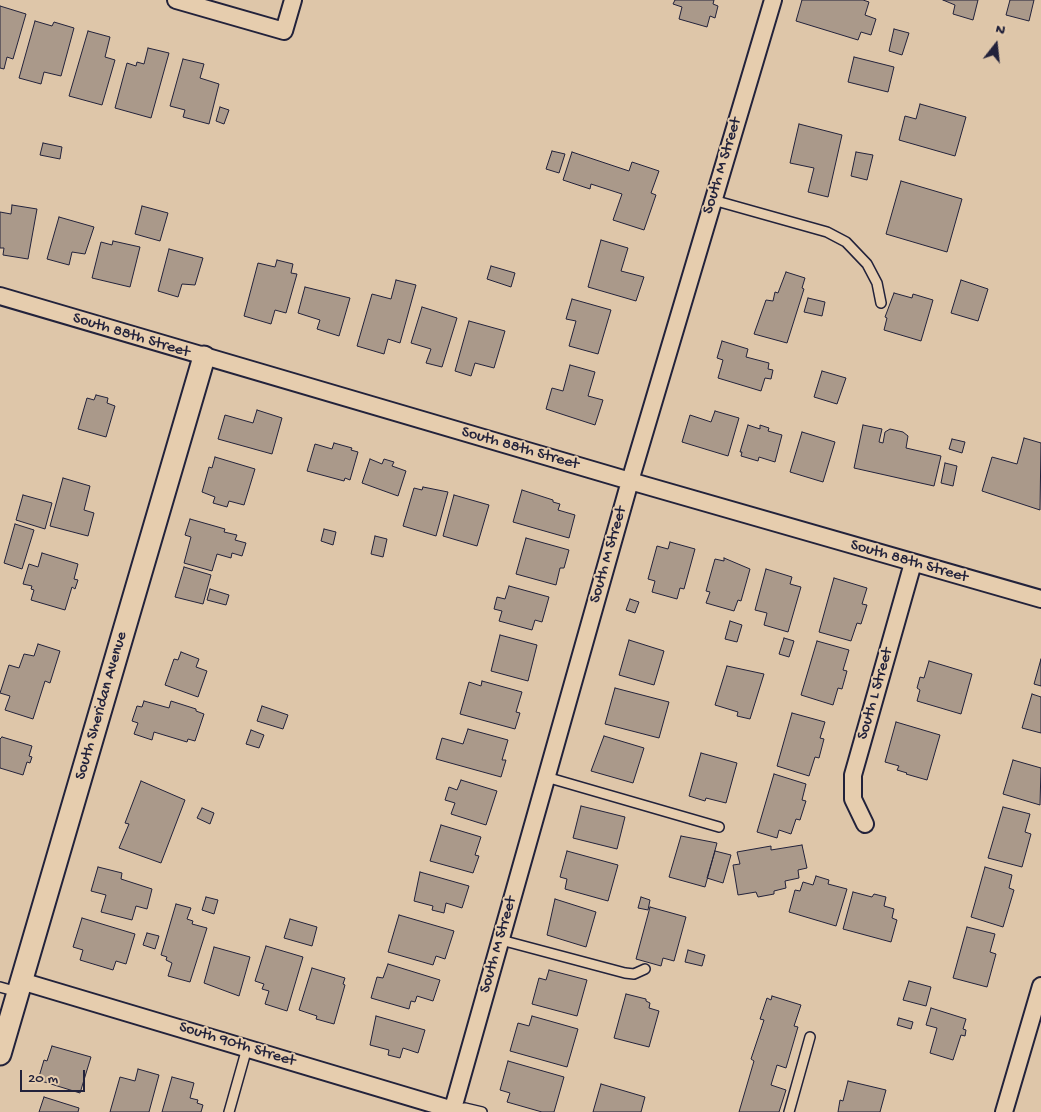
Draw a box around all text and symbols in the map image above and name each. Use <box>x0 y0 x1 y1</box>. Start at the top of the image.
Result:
north arrow <box>971 20 1021 70</box>
text: N <box>994 21 1007 40</box>
street label: South M Street <box>699 116 747 216</box>
street label: South 88th Street <box>70 309 192 363</box>
street label: South 88th Street <box>459 423 581 475</box>
street label: South M Street <box>586 504 632 606</box>
street label: South 88th Street <box>848 536 970 588</box>
street label: South Sheridan Avenue <box>72 630 132 782</box>
street label: South L Street <box>854 646 898 742</box>
street label: South M Street <box>476 894 522 996</box>
street label: South 90th Street <box>176 1018 298 1072</box>
scale bar <box>22 1060 88 1092</box>
text: 20 m <box>28 1070 58 1088</box>

